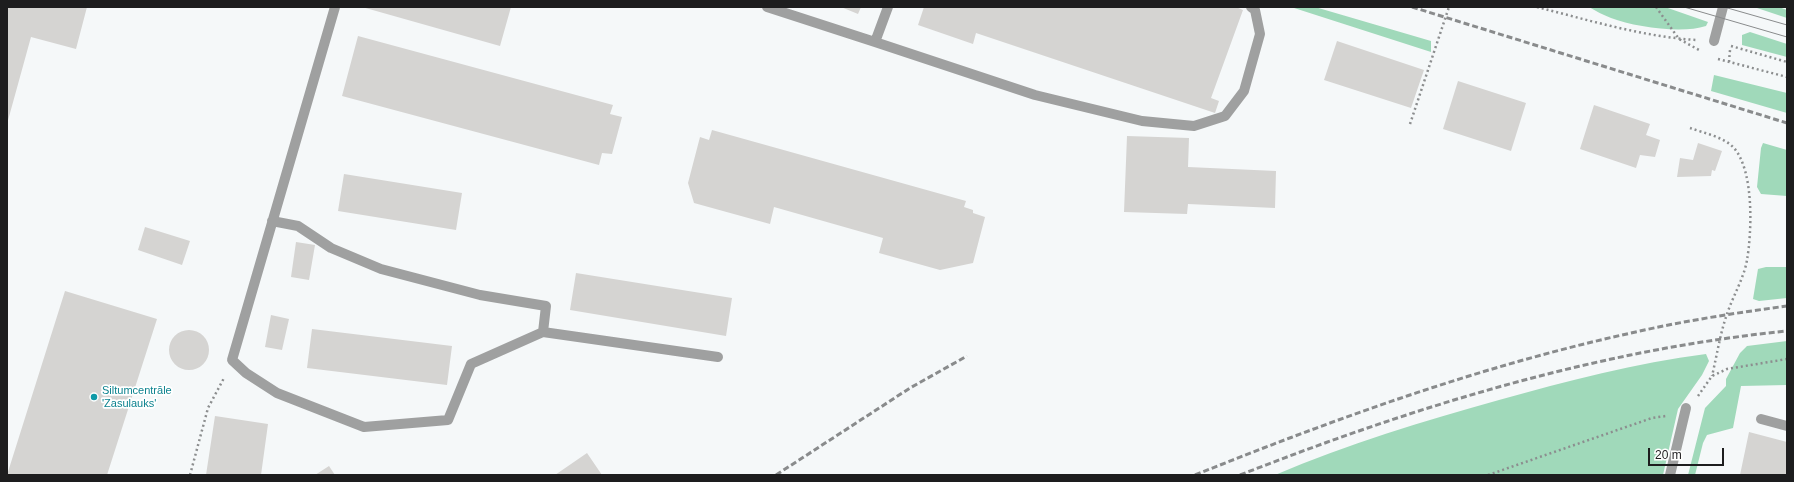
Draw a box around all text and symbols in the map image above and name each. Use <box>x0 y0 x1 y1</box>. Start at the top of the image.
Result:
place label: Siltumcentrāle 'Zasulauks' <box>102 384 172 410</box>
marker: Siltumcentrāle 'Zasulauks' <box>89 392 99 402</box>
scale bar <box>1650 440 1726 466</box>
text: 20 m <box>1655 448 1682 462</box>

